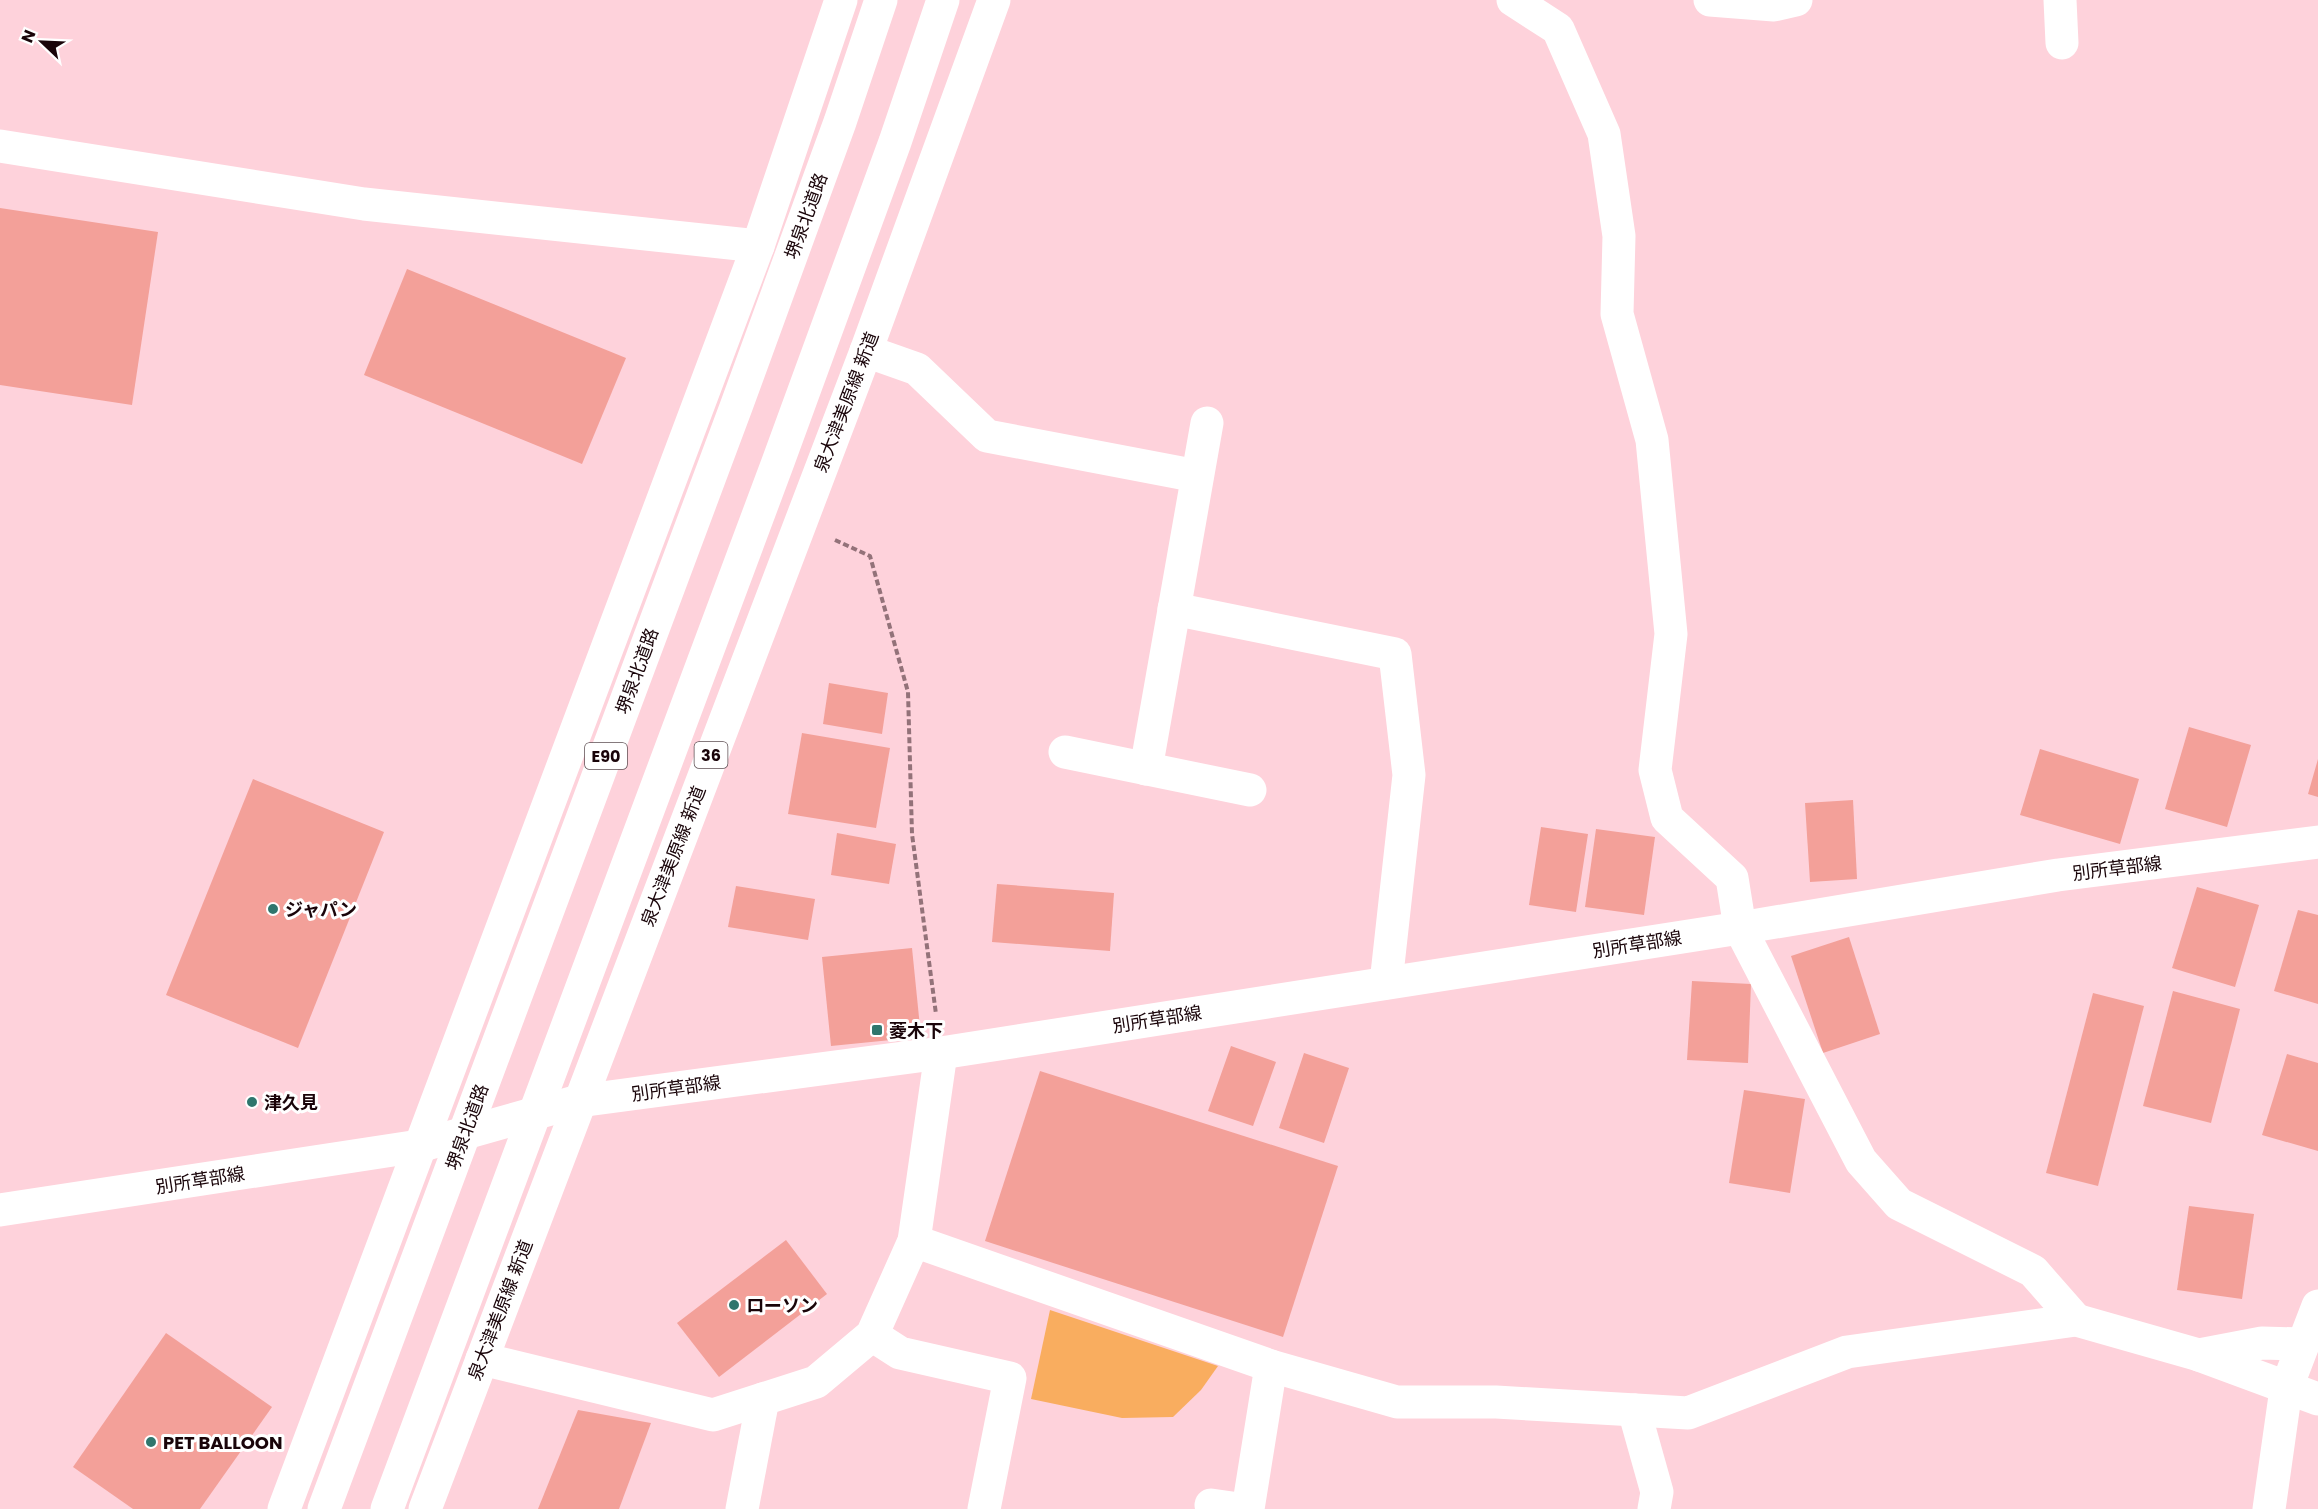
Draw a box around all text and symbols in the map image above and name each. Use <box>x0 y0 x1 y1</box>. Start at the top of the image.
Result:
north arrow <box>12 12 72 72</box>
text: N <box>16 26 42 46</box>
street label: 堺泉北道路 <box>779 169 833 263</box>
street label: 泉大津美原線 新道 <box>808 328 884 476</box>
street label: 堺泉北道路 <box>610 624 664 718</box>
road number: 36 <box>694 742 728 768</box>
road number: E90 <box>585 743 627 769</box>
street label: 泉大津美原線 新道 <box>635 782 711 930</box>
street label: 別所草部線 <box>2071 850 2163 886</box>
place label: ジャパン <box>285 897 357 922</box>
marker: ジャパン <box>266 902 280 916</box>
street label: 別所草部線 <box>1591 925 1683 963</box>
street label: 別所草部線 <box>1111 1000 1203 1038</box>
place label: 菱木下 <box>889 1018 943 1043</box>
marker: 菱木下 <box>870 1023 884 1037</box>
street label: 別所草部線 <box>630 1069 722 1107</box>
street label: 堺泉北道路 <box>440 1080 494 1174</box>
place label: 津久見 <box>264 1090 318 1115</box>
marker: 津久見 <box>245 1095 259 1109</box>
street label: 別所草部線 <box>154 1161 246 1199</box>
street label: 泉大津美原線 新道 <box>462 1236 538 1384</box>
place label: ローソン <box>746 1293 818 1318</box>
marker: ローソン <box>727 1298 741 1312</box>
place label: PET BALLOON <box>163 1430 283 1455</box>
marker: PET BALLOON <box>144 1435 158 1449</box>

